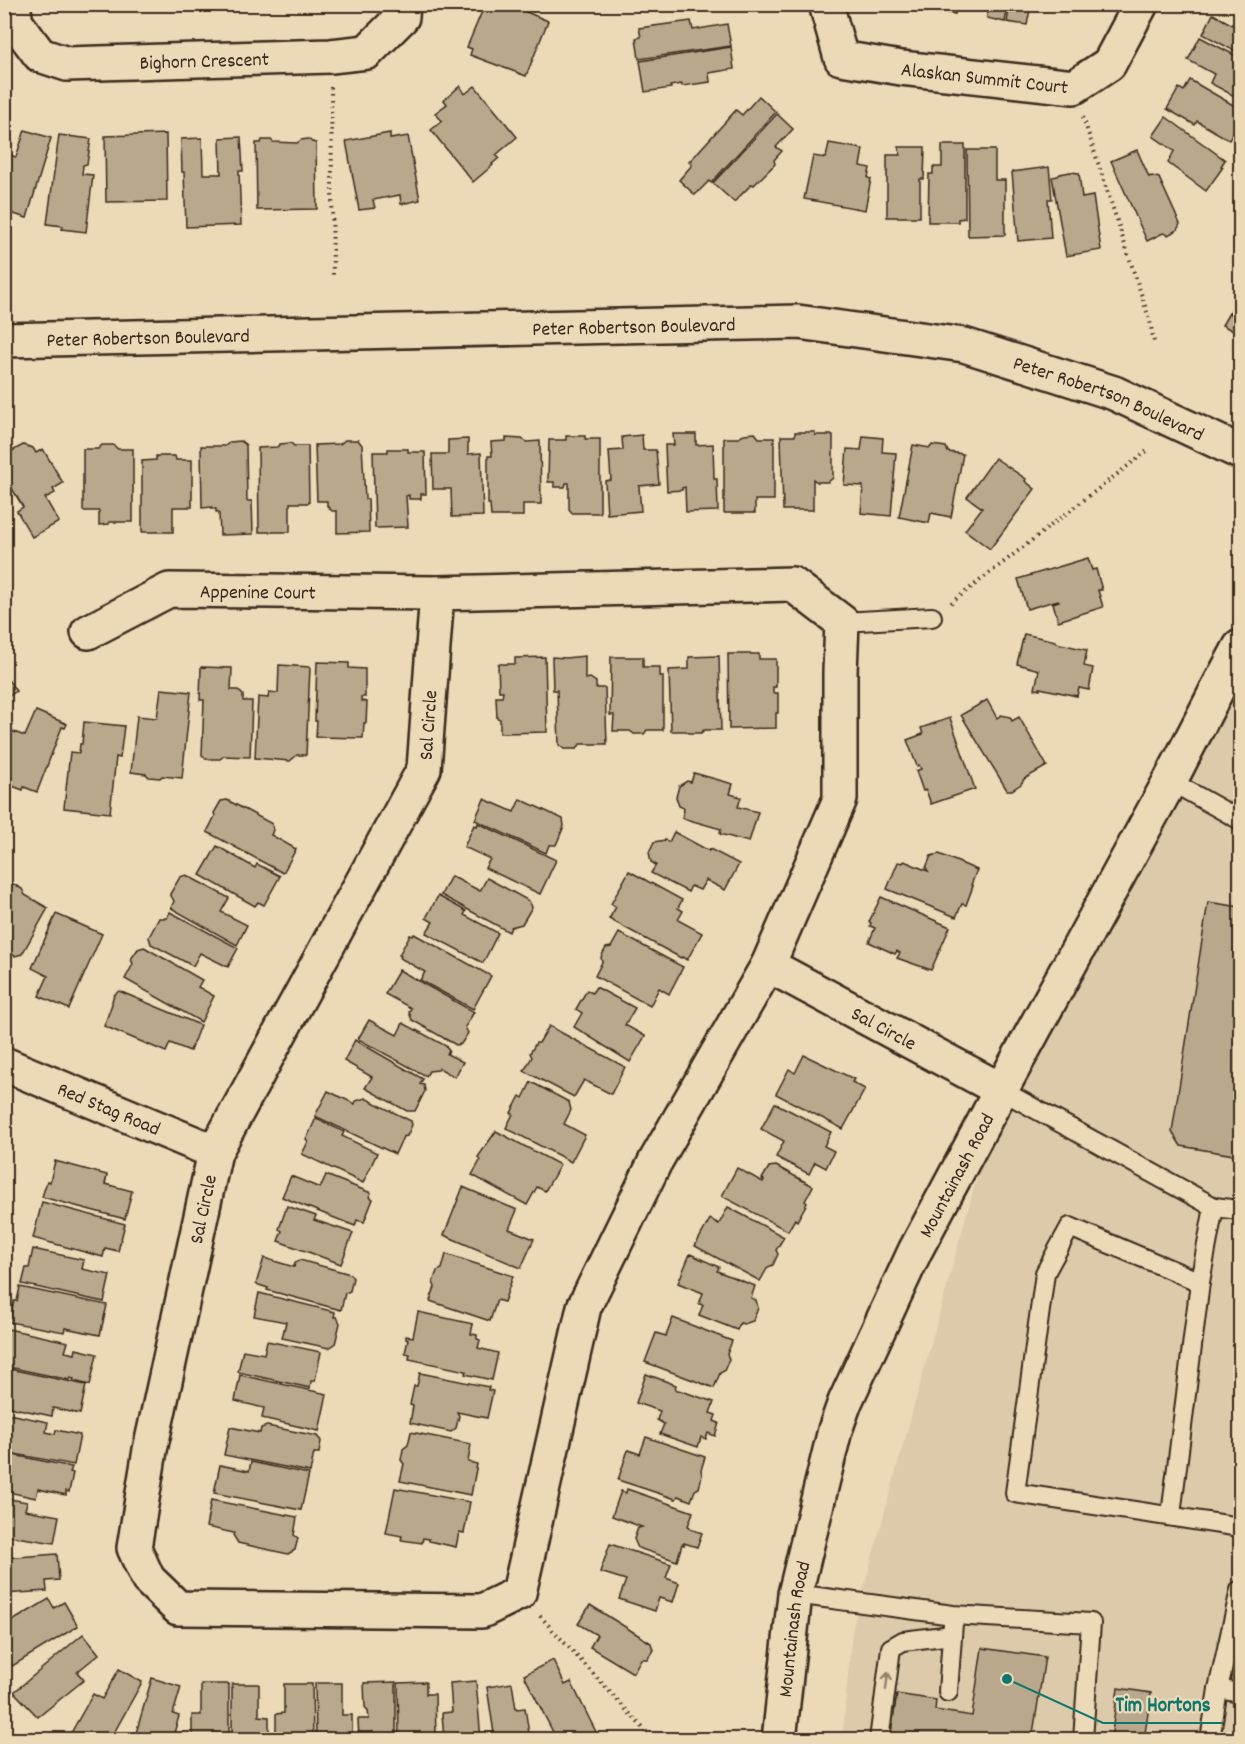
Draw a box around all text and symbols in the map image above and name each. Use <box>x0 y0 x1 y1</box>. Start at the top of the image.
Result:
street label: Bighorn Crescent <box>139 47 269 79</box>
street label: Alaskan Summit Court <box>899 57 1069 103</box>
street label: Peter Robertson Boulevard <box>532 312 736 345</box>
street label: Peter Robertson Boulevard <box>46 323 250 356</box>
street label: Peter Robertson Boulevard <box>1009 351 1208 450</box>
street label: Appenine Court <box>200 579 316 609</box>
street label: Sal Circle <box>414 689 446 761</box>
street label: Sal Circle <box>845 1001 921 1059</box>
street label: Red Stag Road <box>52 1077 164 1145</box>
street label: Mountainash Road <box>914 1109 1003 1244</box>
street label: Sal Circle <box>184 1172 226 1247</box>
street label: Mountainash Road <box>773 1559 820 1699</box>
one-way arrow <box>881 1672 892 1692</box>
callout: Tim Hortons <box>1103 1684 1222 1723</box>
text: Tim Hortons <box>1115 1692 1211 1722</box>

